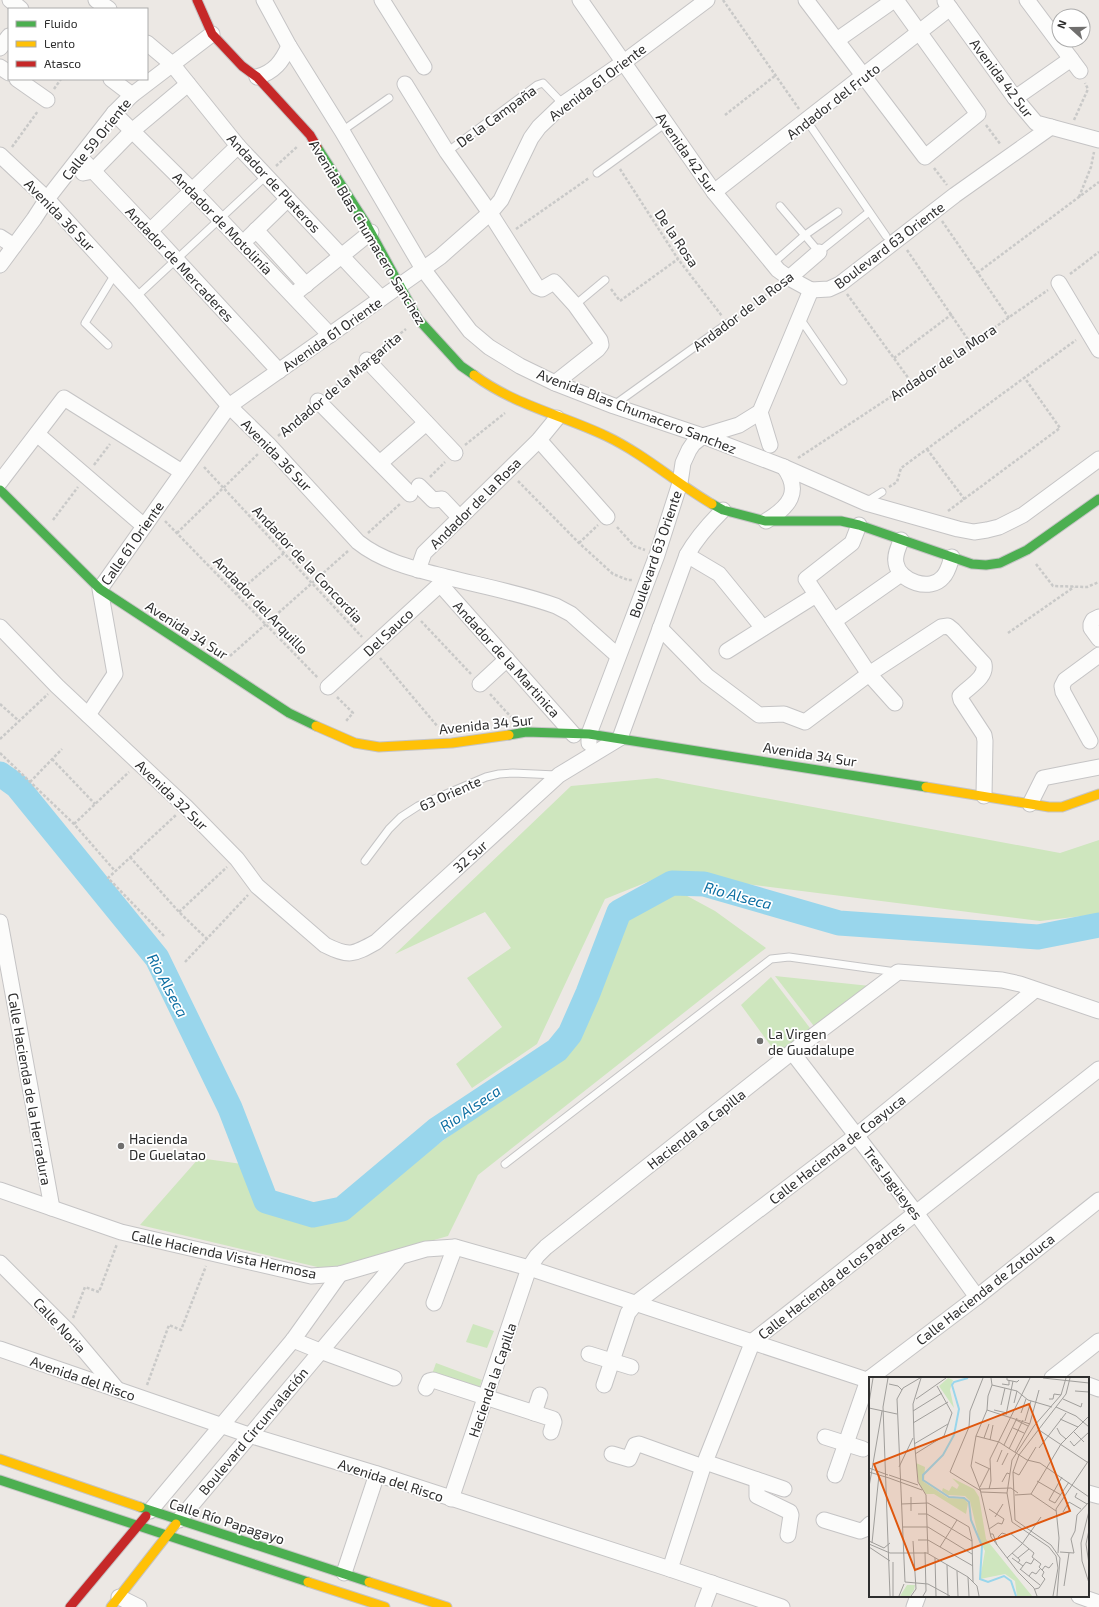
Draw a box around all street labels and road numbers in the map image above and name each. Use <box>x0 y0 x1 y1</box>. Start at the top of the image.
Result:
street label: Avenida 42 Sur <box>967 35 1038 121</box>
street label: Avenida 61 Oriente <box>545 40 649 124</box>
street label: Andador del Fruto <box>783 59 883 143</box>
street label: De la Campaña <box>453 81 539 151</box>
street label: Calle 59 Oriente <box>58 95 134 183</box>
street label: Avenida 42 Sur <box>653 109 721 197</box>
street label: Andador de Plateros <box>224 130 324 236</box>
street label: Avenida Blas Chumacero Sanchez <box>306 137 430 327</box>
street label: Andador de Motolinía <box>170 168 276 278</box>
street label: Avenida 36 Sur <box>21 175 99 255</box>
street label: Boulevard 63 Oriente <box>830 198 948 292</box>
street label: Andador de Mercaderes <box>122 203 238 325</box>
street label: De la Rosa <box>651 206 703 270</box>
street label: Andador de la Rosa <box>689 268 797 354</box>
street label: Avenida 61 Oriente <box>279 293 385 375</box>
street label: Andador de la Mora <box>887 320 999 404</box>
street label: Andador de la Margarita <box>276 328 404 440</box>
street label: Avenida Blas Chumacero Sanchez <box>535 365 739 457</box>
street label: Avenida 36 Sur <box>238 415 316 495</box>
street label: Andador de la Rosa <box>426 454 524 552</box>
street label: Boulevard 63 Oriente <box>625 488 685 620</box>
street label: Calle 61 Oriente <box>97 498 167 588</box>
street label: Andador de la Concordia <box>249 502 367 626</box>
street label: Andador del Arquillo <box>210 553 312 657</box>
street label: Avenida 34 Sur <box>143 597 232 663</box>
street label: Andador de la Martinica <box>450 597 564 721</box>
street label: Del Sauco <box>360 605 416 659</box>
street label: Avenida 34 Sur <box>438 711 534 737</box>
street label: Avenida 34 Sur <box>762 738 858 770</box>
street label: Avenida 32 Sur <box>132 756 212 834</box>
street label: 63 Oriente <box>416 772 484 814</box>
street label: 32 Sur <box>449 836 491 876</box>
street label: Calle Hacienda de la Herradura <box>5 991 55 1187</box>
street label: Hacienda la Capilla <box>643 1085 749 1173</box>
street label: Calle Hacienda de Coayuca <box>765 1090 909 1208</box>
street label: Tres Jagüeyes <box>860 1143 926 1223</box>
street label: Calle Hacienda de los Padres <box>754 1217 908 1343</box>
street label: Calle Hacienda Vista Hermosa <box>130 1226 318 1282</box>
street label: Calle Hacienda de Zotoluca <box>912 1230 1058 1348</box>
street label: Calle Noria <box>30 1294 90 1356</box>
street label: Hacienda la Capilla <box>464 1320 520 1440</box>
street label: Avenida del Risco <box>28 1352 138 1404</box>
street label: Boulevard Circunvalación <box>195 1364 311 1498</box>
street label: Avenida del Risco <box>336 1455 446 1505</box>
street label: Calle Río Papagayo <box>167 1494 287 1548</box>

